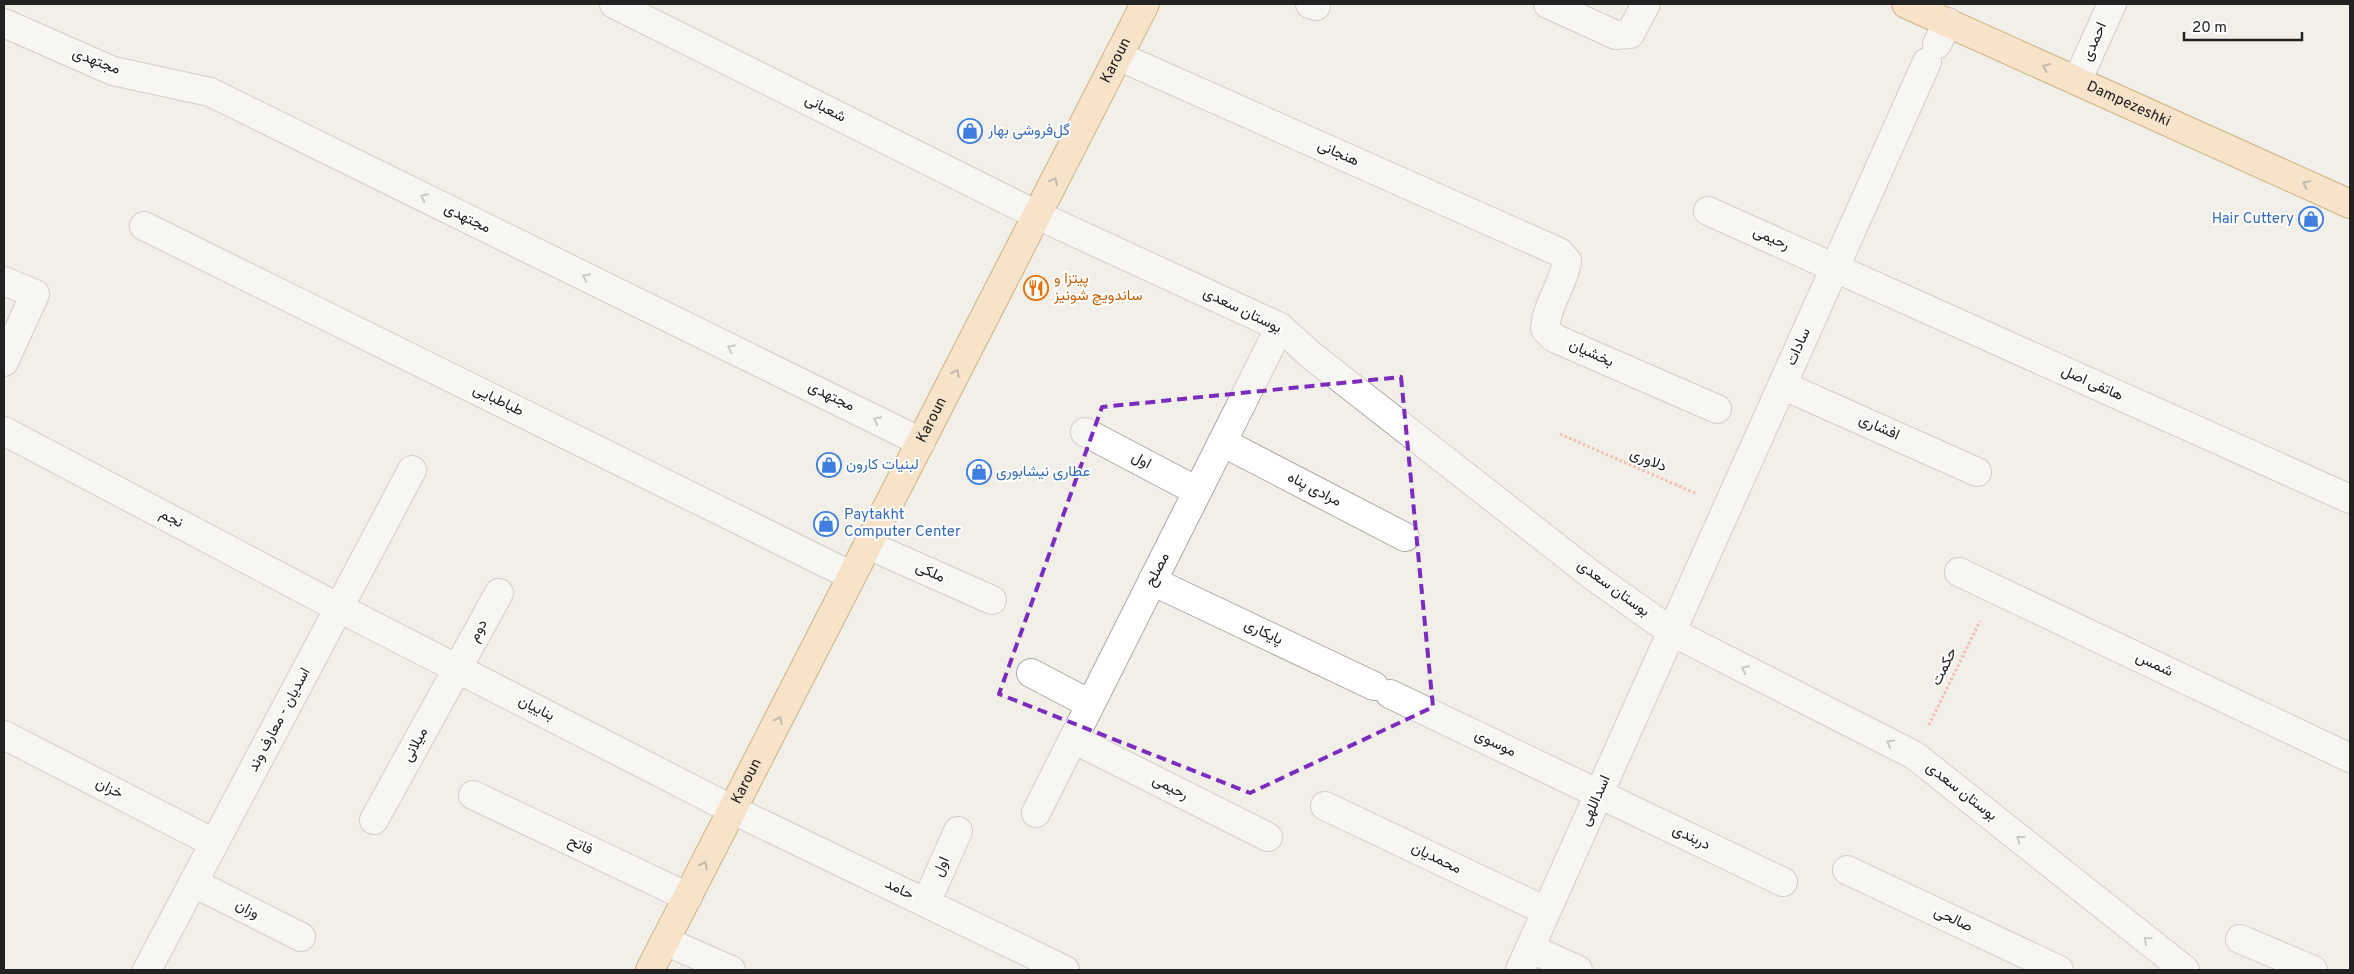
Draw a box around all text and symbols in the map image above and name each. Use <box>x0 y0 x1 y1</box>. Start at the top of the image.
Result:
scale bar <box>2184 10 2302 42</box>
text: 20 m <box>2192 19 2227 38</box>
street label: احمدی <box>2078 20 2112 64</box>
street label: Karoun <box>1097 34 1136 86</box>
street label: مجتهدی <box>69 44 123 80</box>
one-way arrow <box>2042 63 2051 73</box>
street label: Dampezeshki <box>2083 77 2174 131</box>
street label: شعبانی <box>801 91 849 127</box>
shop icon: گل‌فروشی بهار <box>957 118 983 144</box>
place label: گل‌فروشی بهار <box>987 122 1070 141</box>
street label: هنجانی <box>1314 136 1362 172</box>
one-way arrow <box>1048 178 1058 187</box>
one-way arrow <box>2302 180 2311 190</box>
one-way arrow <box>420 193 429 203</box>
street label: مجتهدی <box>441 200 493 238</box>
shop icon: Hair Cuttery <box>2298 206 2324 232</box>
place label: Hair Cuttery <box>2212 210 2294 229</box>
street label: رحیمی <box>1750 223 1792 255</box>
place label: پیتزا و ساندویچ شونیز <box>1053 270 1143 306</box>
one-way arrow <box>582 273 591 283</box>
restaurant icon: پیتزا و ساندویچ شونیز <box>1023 275 1049 301</box>
street label: بوستان سعدی <box>1200 284 1284 338</box>
street label: سادات <box>1782 325 1816 369</box>
street label: بخشیان <box>1566 336 1616 372</box>
one-way arrow <box>728 345 737 355</box>
street label: هاتفی اصل <box>2058 362 2126 406</box>
one-way arrow <box>950 369 960 378</box>
street label: مجتهدی <box>805 378 857 416</box>
street label: طباطبایی <box>469 381 527 422</box>
street label: Karoun <box>912 394 951 446</box>
street label: افشاری <box>1856 411 1902 445</box>
one-way arrow <box>873 416 882 426</box>
street label: دلاوری <box>1627 445 1669 477</box>
street label: اول <box>1128 448 1154 474</box>
shop icon: لبنیات کارون <box>816 452 842 478</box>
place label: لبنیات کارون <box>846 456 919 475</box>
shop icon: عطاری نیشابوری <box>966 459 992 485</box>
place label: عطاری نیشابوری <box>996 463 1090 482</box>
street label: مرادی پناه <box>1284 468 1344 512</box>
street label: نجم <box>156 505 186 533</box>
place label: Paytakht Computer Center <box>844 506 961 542</box>
shop icon: Paytakht Computer Center <box>813 511 839 537</box>
street label: مصلح <box>1141 550 1175 590</box>
street label: بوستان سعدی <box>1573 556 1653 622</box>
street label: ملکی <box>912 558 948 588</box>
street label: دوم <box>465 616 493 646</box>
street label: پایکاری <box>1241 616 1285 650</box>
street label: حکمت <box>1928 645 1962 689</box>
street label: شمس <box>2132 648 2176 682</box>
street label: اسدیان - معارف وند <box>245 665 315 775</box>
one-way arrow <box>1741 665 1750 675</box>
street label: بناییان <box>515 692 557 726</box>
one-way arrow <box>772 716 783 725</box>
street label: میلانی <box>399 724 433 766</box>
street label: موسوی <box>1471 726 1519 762</box>
one-way arrow <box>1886 739 1895 749</box>
street label: Karoun <box>727 755 766 807</box>
street label: بوستان سعدی <box>1922 758 2000 826</box>
street label: رحیمی <box>1149 771 1191 805</box>
street label: اسداللهی <box>1576 773 1616 829</box>
street label: خزان <box>92 774 126 804</box>
street label: دربندی <box>1669 821 1713 855</box>
street label: فاتح <box>564 832 596 860</box>
one-way arrow <box>2017 836 2026 844</box>
street label: محمدیان <box>1408 839 1464 879</box>
street label: اول <box>929 854 955 880</box>
one-way arrow <box>698 861 708 870</box>
street label: حامد <box>881 875 917 905</box>
street label: وزان <box>232 896 262 924</box>
street label: صالحی <box>1931 903 1975 937</box>
one-way arrow <box>2144 937 2153 945</box>

